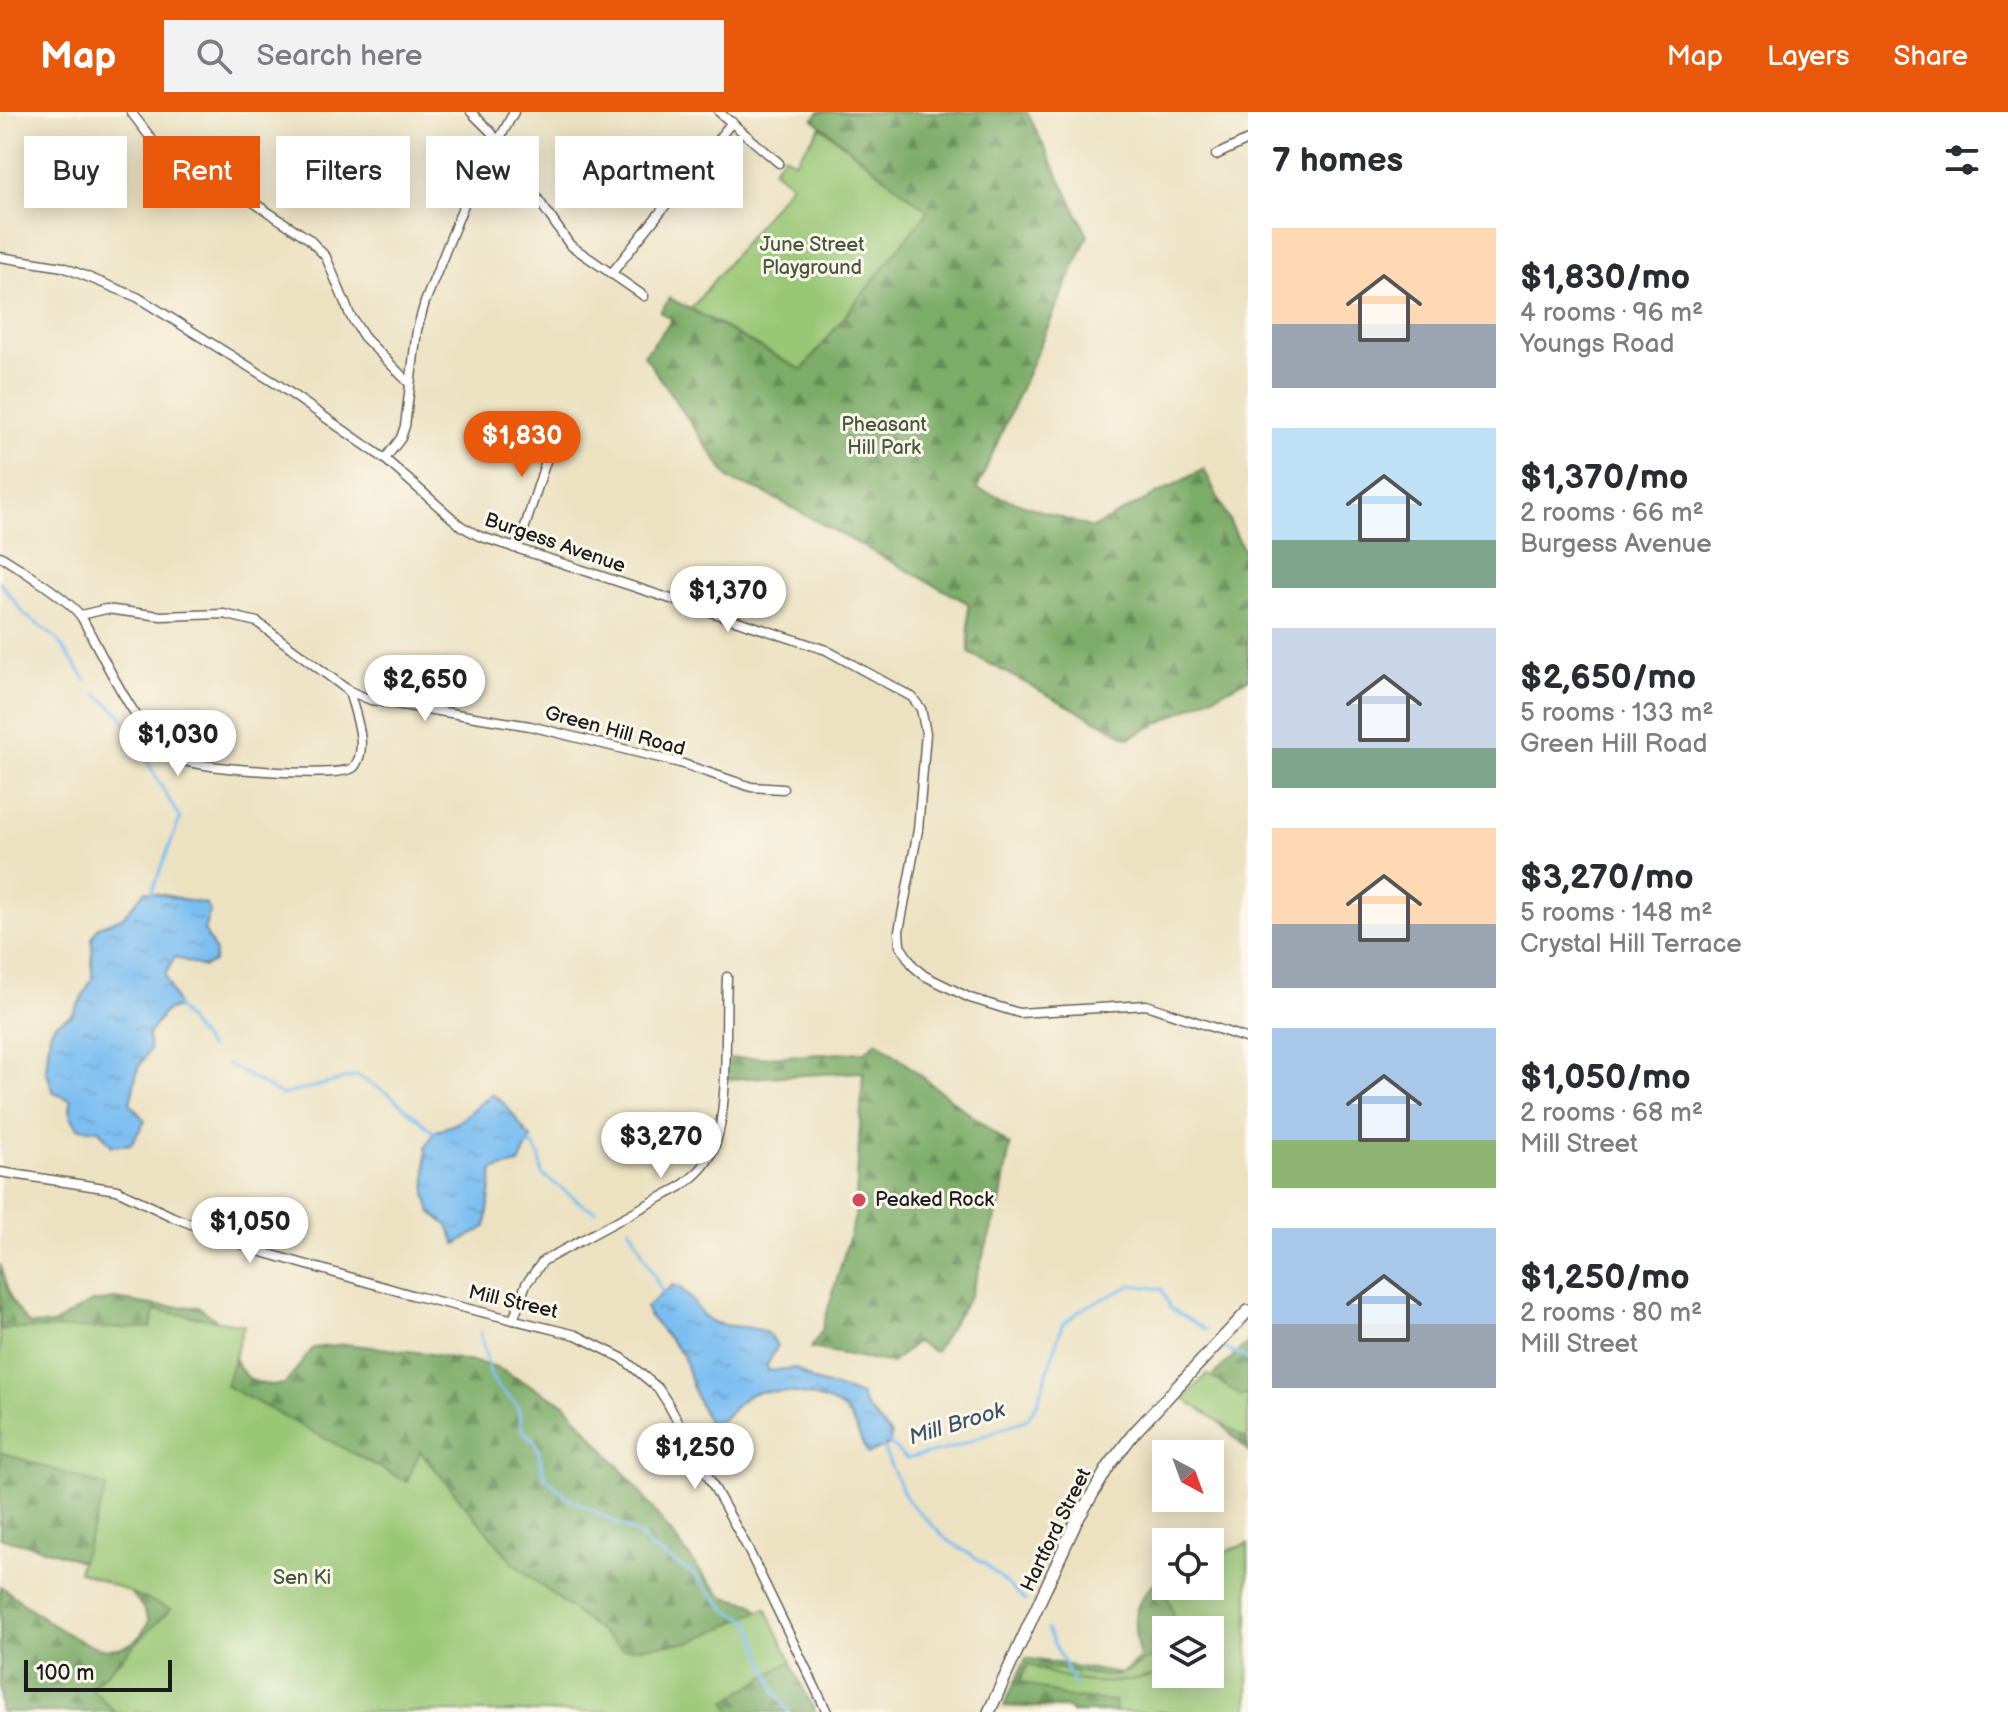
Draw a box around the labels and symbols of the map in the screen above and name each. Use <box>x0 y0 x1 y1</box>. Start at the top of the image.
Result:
park label: June Street Playground <box>760 233 864 280</box>
pin: $1,830 <box>457 411 587 479</box>
park label: Pheasant Hill Park <box>841 413 927 460</box>
street label: Burgess Avenue <box>481 508 629 578</box>
pin: $1,370 <box>663 566 793 634</box>
pin: $2,650 <box>360 655 490 723</box>
street label: Green Hill Road <box>542 701 688 761</box>
pin: $1,030 <box>113 710 243 778</box>
pin: $3,270 <box>596 1112 726 1180</box>
place label: Peaked Rock <box>875 1188 994 1212</box>
marker: Peaked Rock <box>850 1191 868 1209</box>
pin: $1,050 <box>185 1197 315 1265</box>
street label: Mill Street <box>466 1280 560 1324</box>
water label: Mill Brook <box>906 1396 1010 1451</box>
pin: $1,250 <box>630 1423 760 1491</box>
north arrow <box>1152 1440 1224 1512</box>
street label: Hartford Street <box>1016 1464 1096 1596</box>
park label: Sen Ki <box>273 1566 331 1590</box>
scale bar <box>24 1656 172 1692</box>

